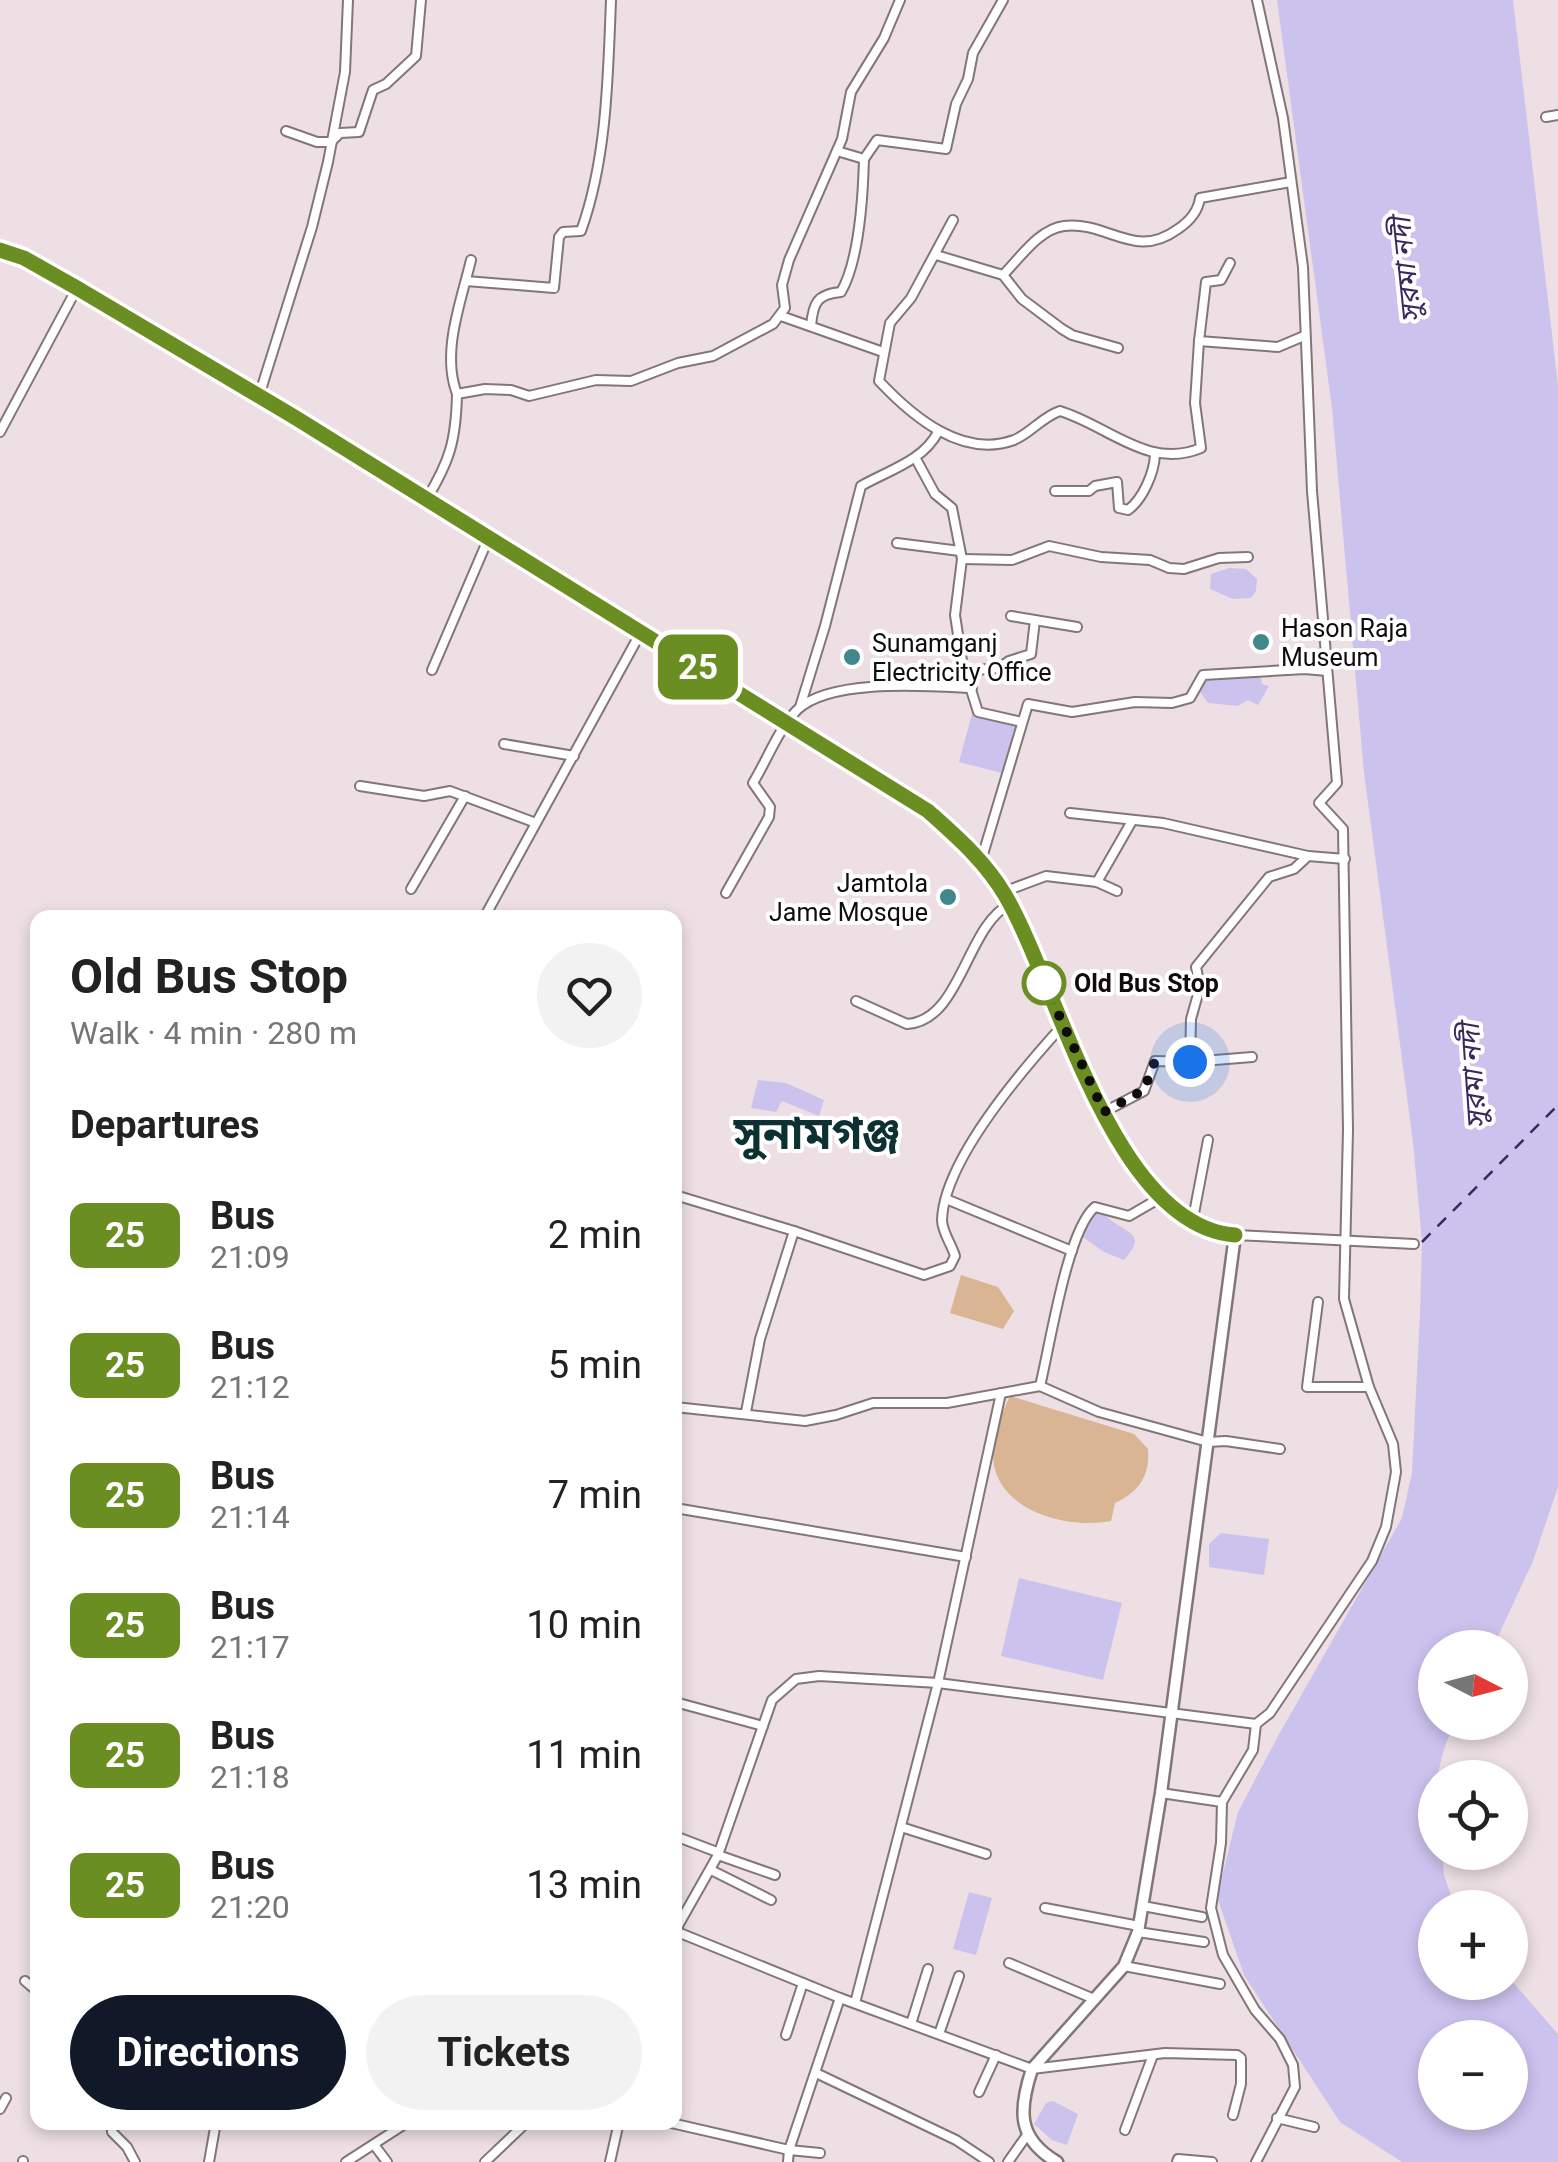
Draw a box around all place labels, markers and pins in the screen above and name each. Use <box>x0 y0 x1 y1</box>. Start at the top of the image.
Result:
place label: Hason Raja Museum <box>1281 614 1408 672</box>
place label: Sunamganj Electricity Office <box>872 629 1052 687</box>
marker: Hason Raja Museum <box>1250 631 1272 653</box>
marker: Sunamganj Electricity Office <box>841 646 863 668</box>
place label: Jamtola Jame Mosque <box>769 869 928 927</box>
marker: Jamtola Jame Mosque <box>937 886 959 908</box>
marker: Old Bus Stop <box>1023 962 1065 1004</box>
place label: Old Bus Stop <box>1074 969 1219 998</box>

